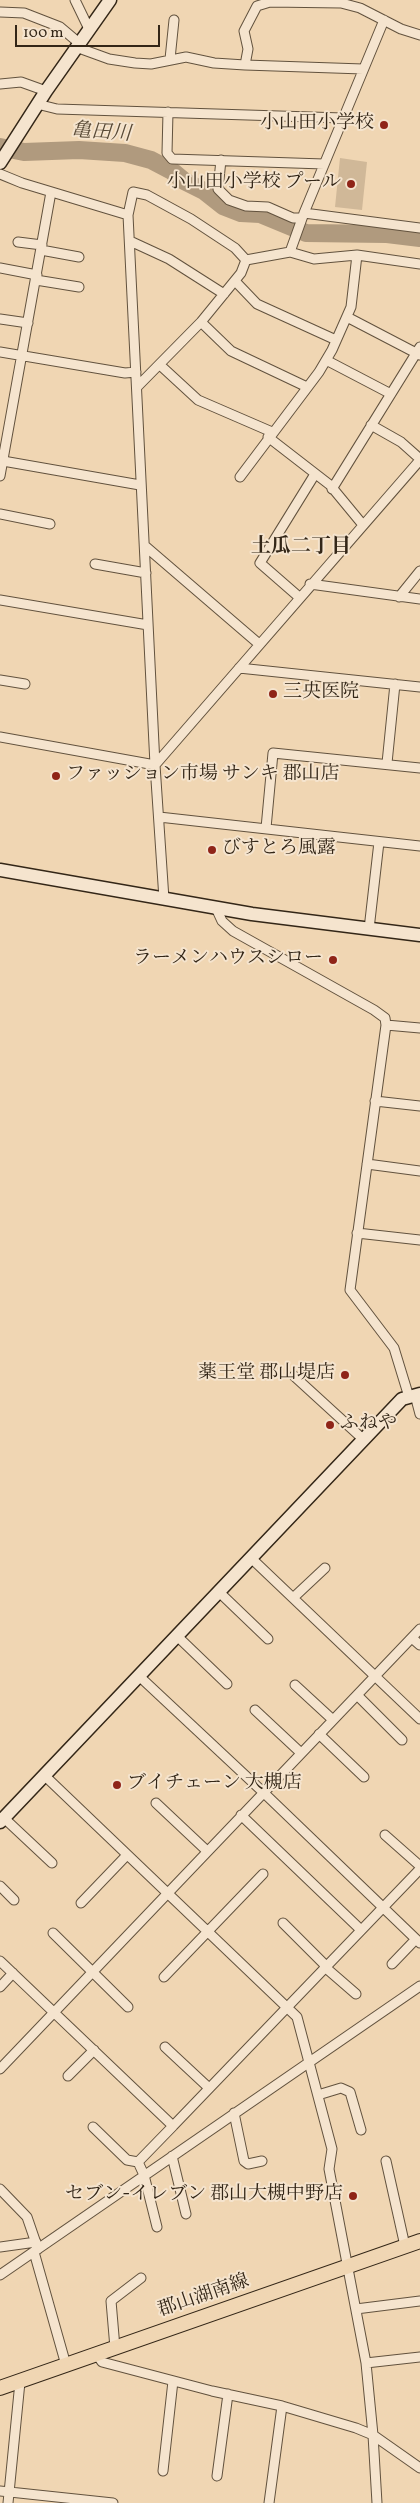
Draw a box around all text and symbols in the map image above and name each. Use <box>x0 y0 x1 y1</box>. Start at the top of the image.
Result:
scale bar <box>18 15 162 47</box>
text: 100 m <box>23 23 63 44</box>
place label: 小山田小学校 <box>260 114 374 136</box>
marker: 小山田小学校 <box>378 119 390 131</box>
water label: 亀田川 <box>70 120 132 148</box>
place label: 小山田小学校 プール <box>167 173 341 195</box>
marker: 小山田小学校 プール <box>345 178 357 190</box>
district label: 土瓜二丁目 <box>251 536 351 560</box>
place label: 三央医院 <box>283 683 359 705</box>
marker: 三央医院 <box>267 688 279 700</box>
place label: ファッション市場 サンキ 郡山店 <box>66 765 340 787</box>
marker: ファッション市場 サンキ 郡山店 <box>50 770 62 782</box>
place label: びすとろ風露 <box>222 839 336 861</box>
marker: びすとろ風露 <box>206 844 218 856</box>
place label: ラーメンハウスシロー <box>133 949 323 971</box>
marker: ラーメンハウスシロー <box>327 954 339 966</box>
place label: 薬王堂 郡山堤店 <box>198 1364 335 1386</box>
marker: 薬王堂 郡山堤店 <box>339 1369 351 1381</box>
place label: ふねや <box>340 1414 397 1436</box>
marker: ふねや <box>324 1419 336 1431</box>
place label: ブイチェーン 大槻店 <box>127 1774 302 1796</box>
marker: ブイチェーン 大槻店 <box>111 1779 123 1791</box>
place label: セブン-イレブン 郡山大槻中野店 <box>65 2185 343 2207</box>
marker: セブン-イレブン 郡山大槻中野店 <box>347 2190 359 2202</box>
street label: 郡山湖南線 <box>155 2271 253 2323</box>

